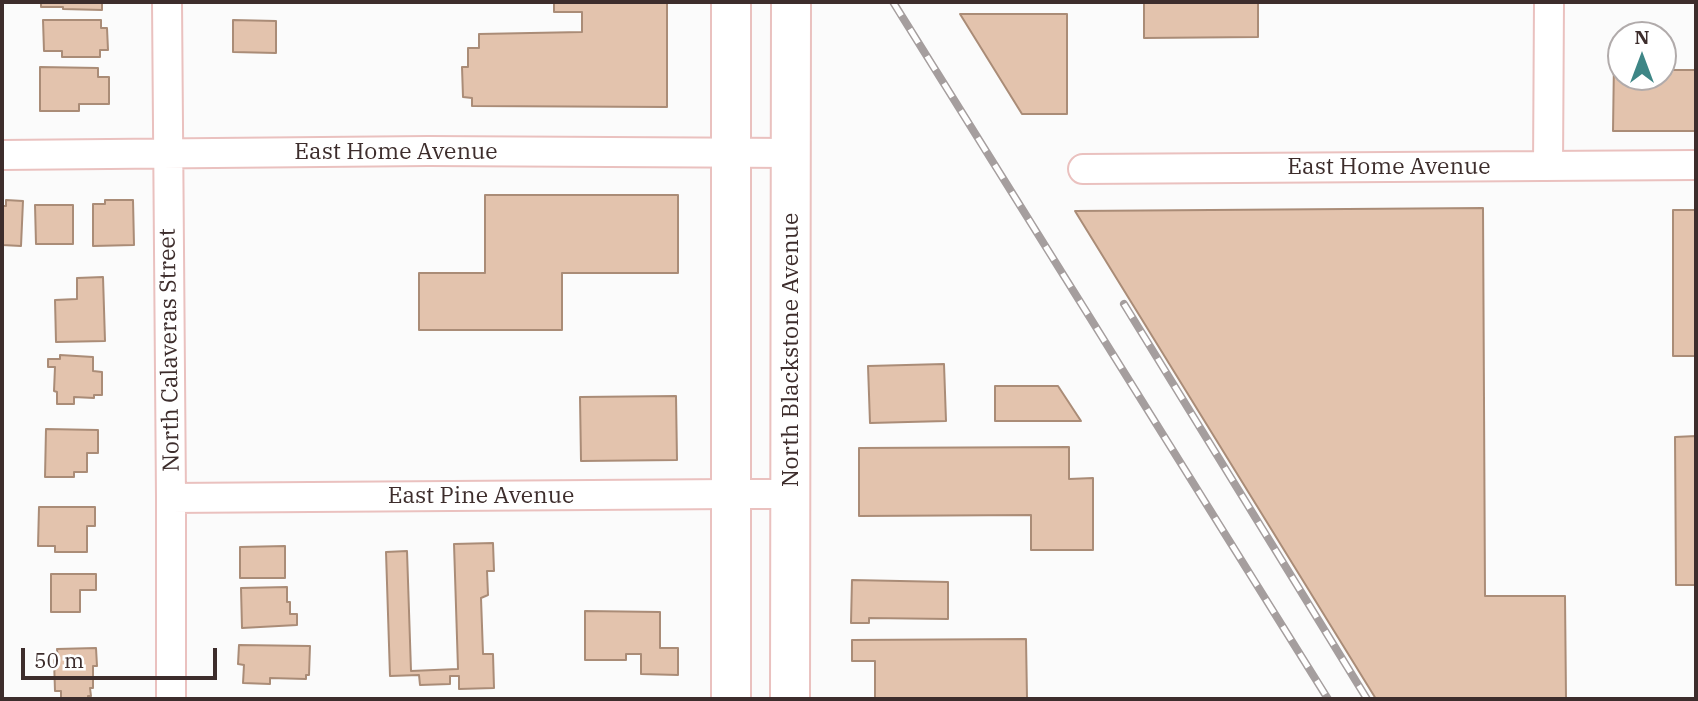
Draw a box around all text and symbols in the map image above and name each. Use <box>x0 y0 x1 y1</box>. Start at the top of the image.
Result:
north arrow <box>1607 21 1677 91</box>
text: N <box>1634 25 1650 49</box>
street label: East Home Avenue <box>294 138 498 166</box>
street label: East Home Avenue <box>1287 153 1491 181</box>
street label: North Blackstone Avenue <box>777 213 805 487</box>
street label: North Calaveras Street <box>154 228 186 472</box>
street label: East Pine Avenue <box>388 482 574 510</box>
scale bar <box>24 634 220 678</box>
text: 50 m <box>34 646 84 674</box>

